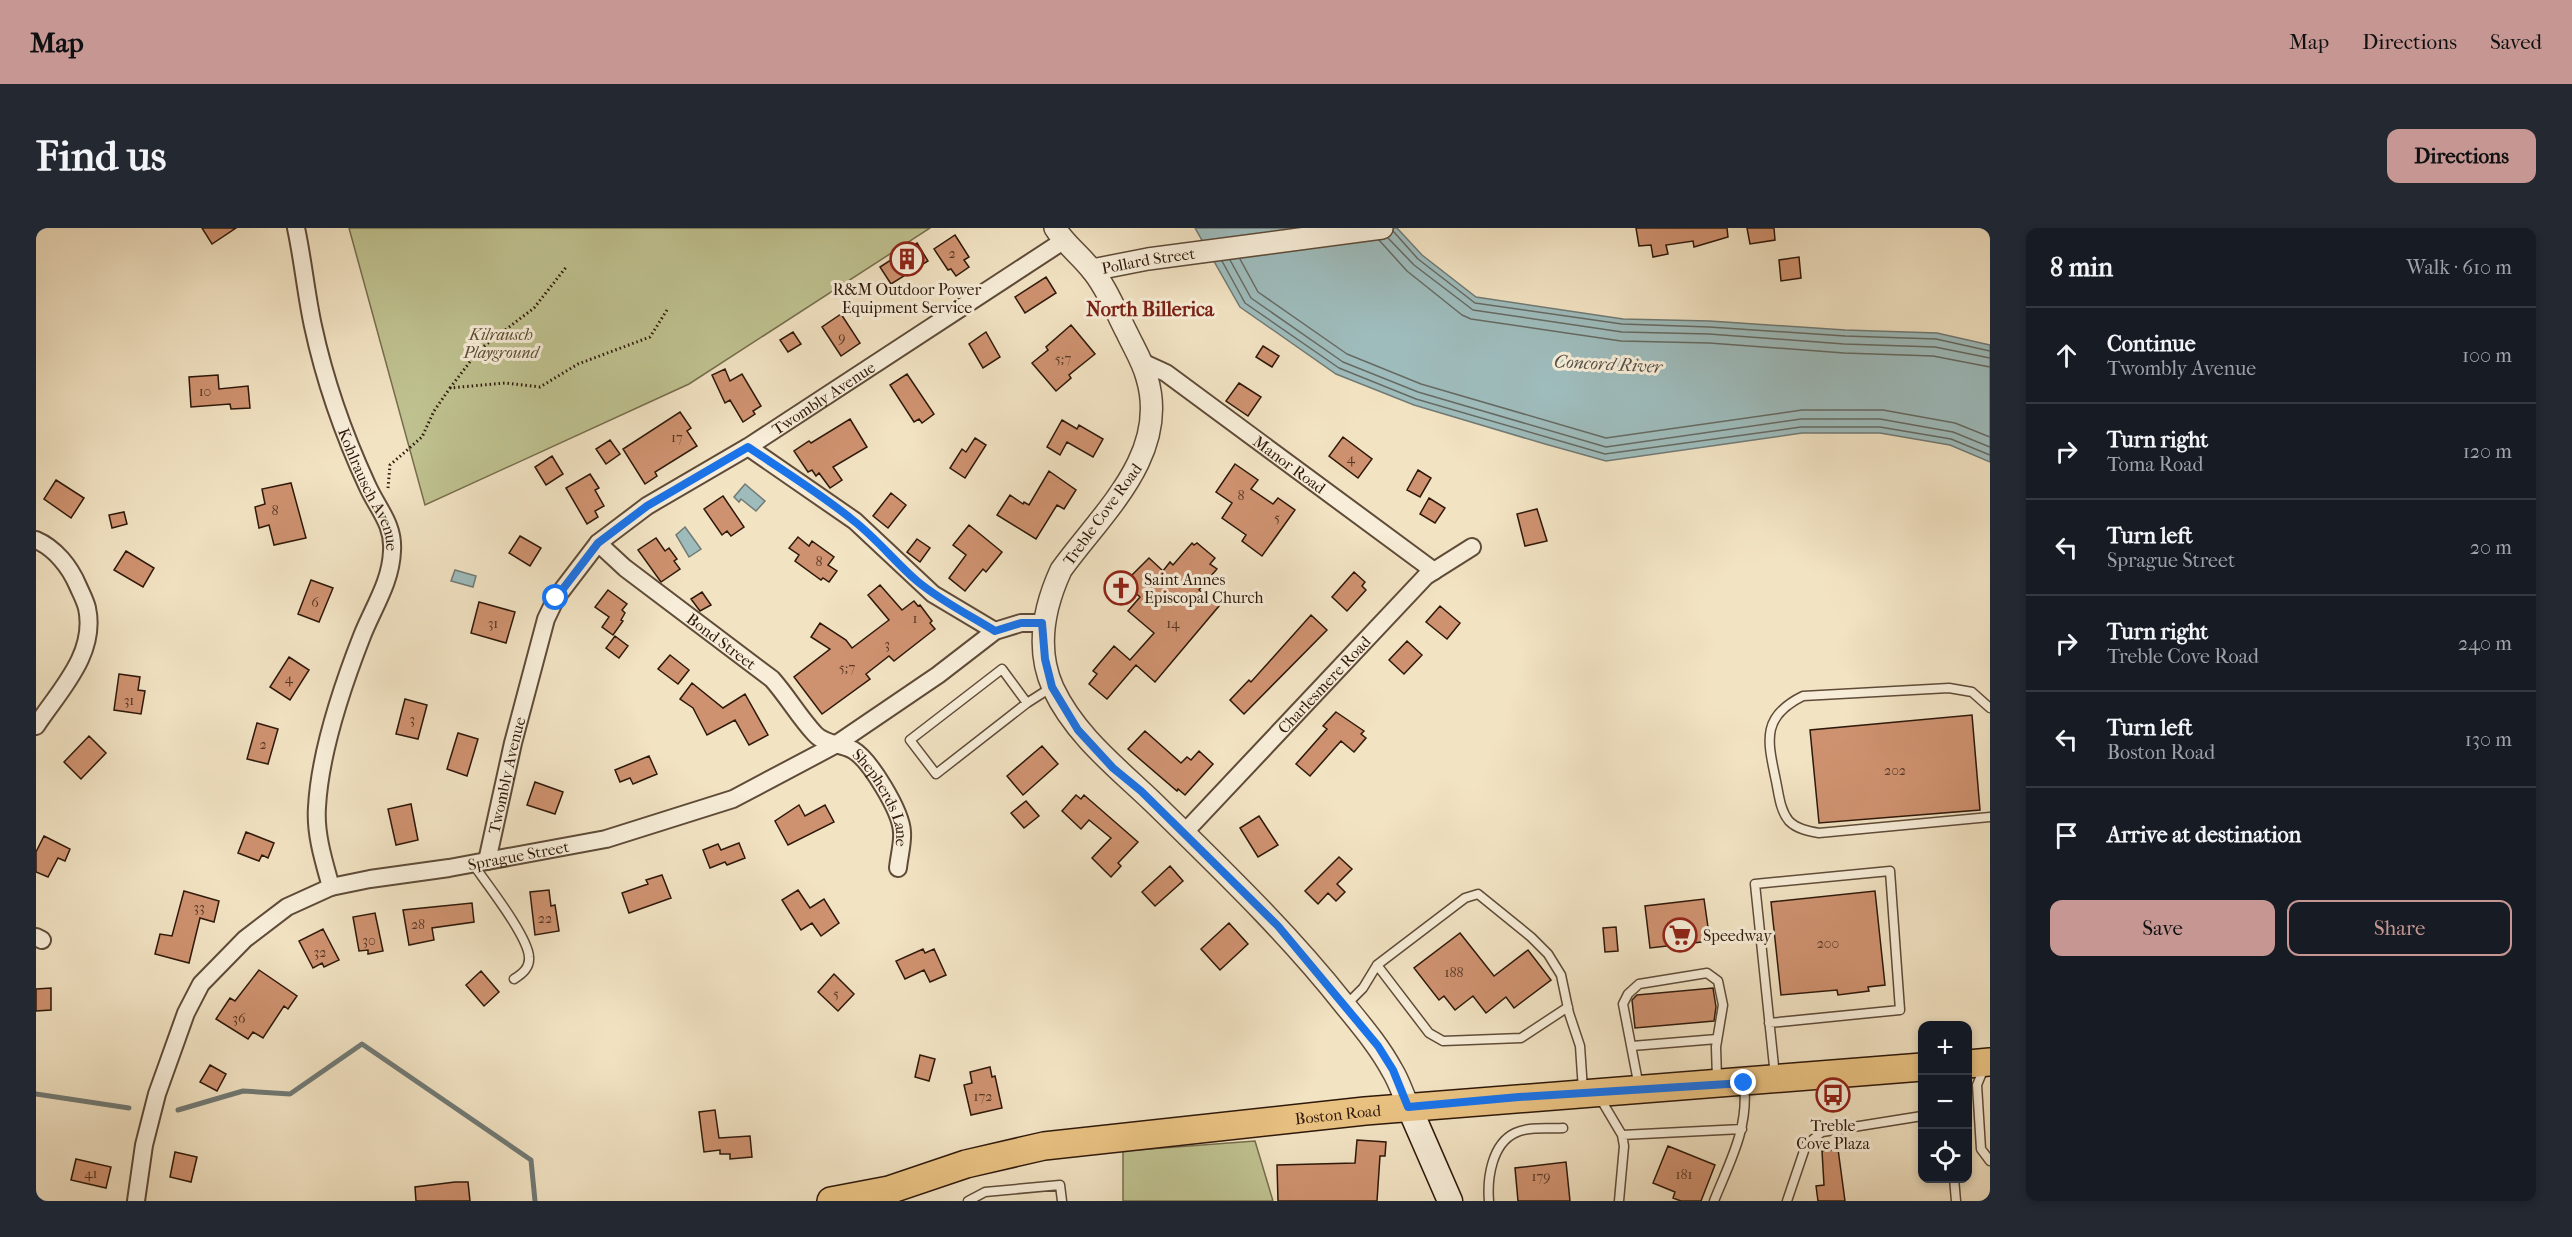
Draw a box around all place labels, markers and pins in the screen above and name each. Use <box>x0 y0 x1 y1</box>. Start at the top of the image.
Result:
building icon: R&M Outdoor Power Equipment Service <box>889 241 925 277</box>
place label: R&M Outdoor Power Equipment Service <box>833 280 982 317</box>
church icon: Saint Annes Episcopal Church <box>1103 570 1139 606</box>
place label: Saint Annes Episcopal Church <box>1144 570 1263 607</box>
supermarket icon: Speedway <box>1662 917 1698 953</box>
place label: Speedway <box>1703 926 1772 945</box>
bus stop icon: Treble Cove Plaza <box>1815 1077 1851 1113</box>
place label: Treble Cove Plaza <box>1796 1116 1870 1153</box>

